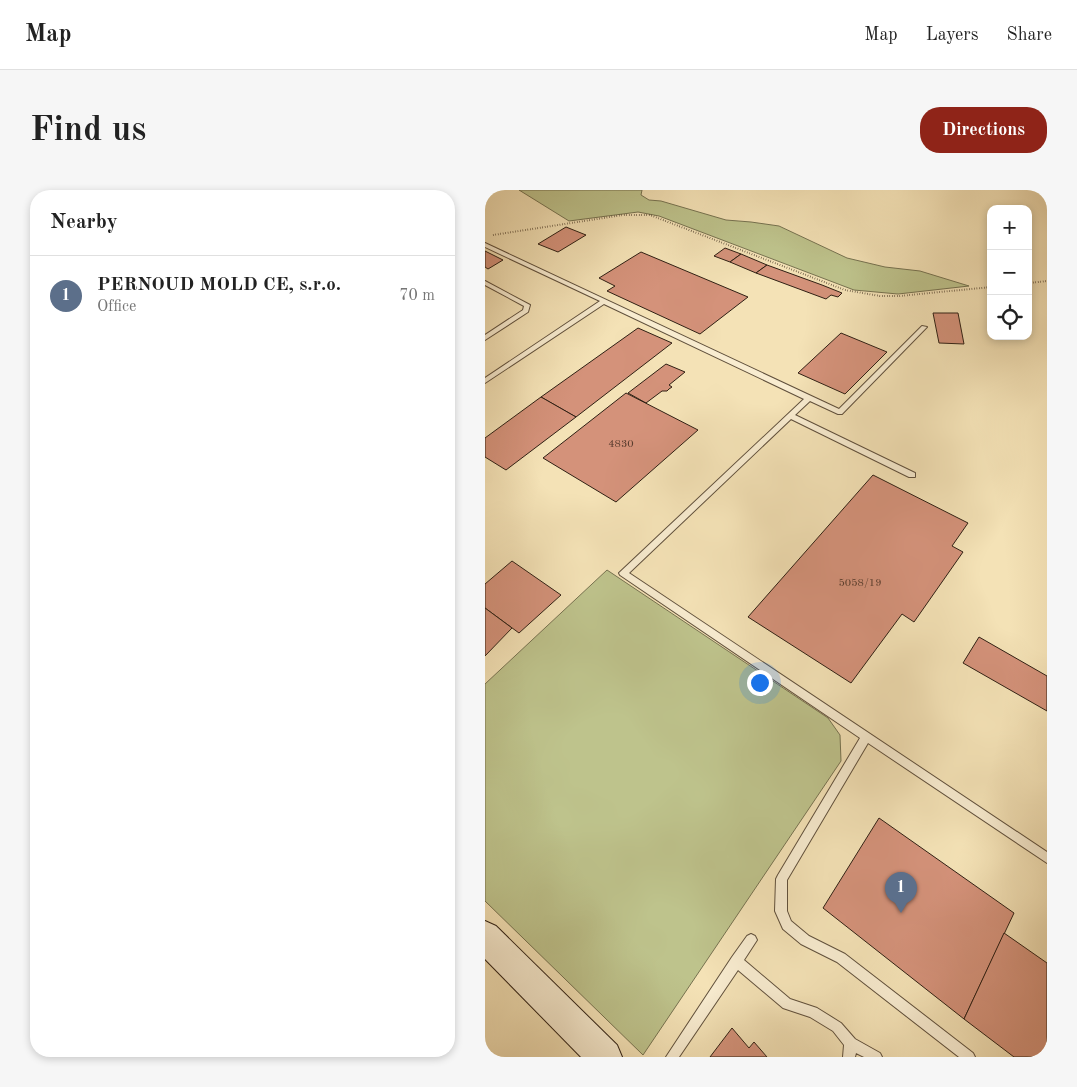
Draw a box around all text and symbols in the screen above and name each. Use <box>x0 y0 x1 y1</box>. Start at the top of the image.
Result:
text: Map <box>25 23 72 47</box>
text: Map <box>864 26 898 44</box>
text: Layers <box>926 26 978 44</box>
text: Share <box>1006 26 1052 44</box>
button: Directions <box>920 107 1047 153</box>
text: Find us <box>30 113 146 148</box>
map controls <box>987 205 1032 340</box>
button: + <box>987 205 1032 250</box>
text: Nearby <box>50 212 118 233</box>
button: − <box>987 250 1032 295</box>
text: PERNOUD MOLD CE, s.r.o. <box>97 276 341 295</box>
text: 1 <box>61 288 71 304</box>
text: 70 m <box>399 288 435 304</box>
button: locate <box>987 295 1032 340</box>
text: Office <box>97 299 136 315</box>
house number: 4830 <box>608 439 634 450</box>
house number: 5058/19 <box>838 578 882 589</box>
your location <box>747 670 773 696</box>
pin: 1 <box>885 872 917 913</box>

